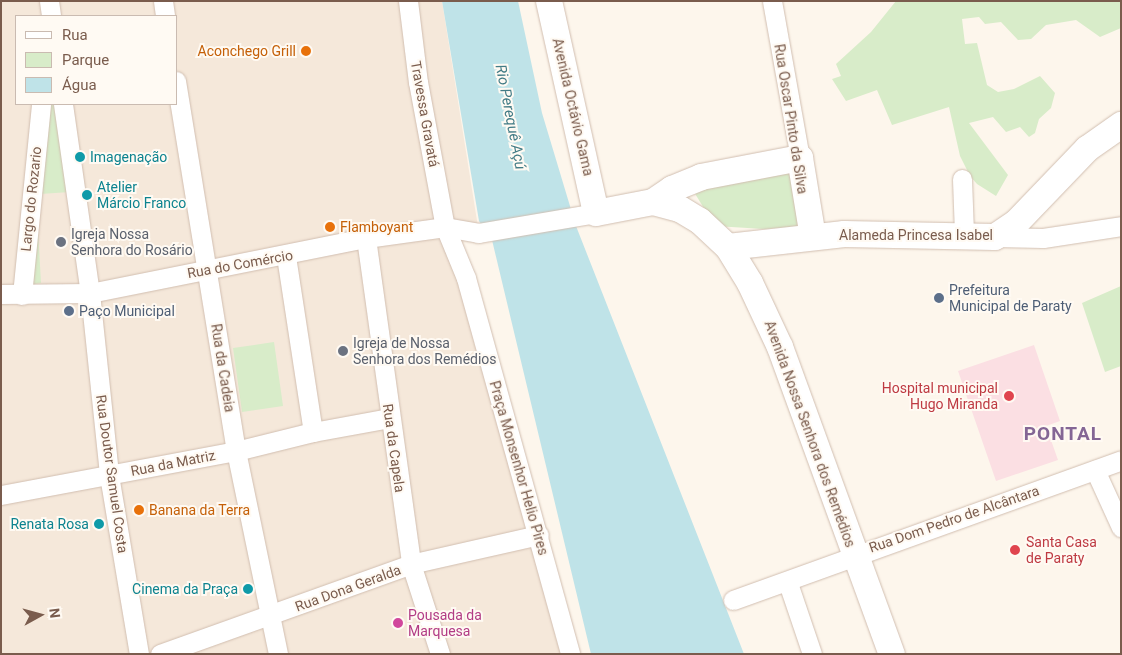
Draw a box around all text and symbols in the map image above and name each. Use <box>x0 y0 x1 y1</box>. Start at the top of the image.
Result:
legend <box>15 15 178 105</box>
text: Rua <box>62 26 88 44</box>
street label: Avenida Octávio Gama <box>549 37 597 177</box>
place label: Aconchego Grill <box>198 43 296 59</box>
street label: Rua Oscar Pinto da Silva <box>771 43 811 195</box>
marker: Aconchego Grill <box>300 45 312 57</box>
text: Parque <box>62 51 109 69</box>
street label: Travessa Gravatá <box>407 60 443 168</box>
water label: Rio Perequê Açú <box>491 63 529 171</box>
text: Água <box>62 76 97 94</box>
street label: Largo do Rozario <box>17 146 45 252</box>
place label: Imagenação <box>90 149 167 165</box>
marker: Imagenação <box>74 151 86 163</box>
place label: Atelier Márcio Franco <box>97 179 186 212</box>
marker: Atelier Márcio Franco <box>81 189 93 201</box>
place label: Flamboyant <box>340 219 413 235</box>
marker: Flamboyant <box>324 221 336 233</box>
place label: Igreja Nossa Senhora do Rosário <box>71 226 193 258</box>
street label: Alameda Princesa Isabel <box>839 227 993 243</box>
marker: Igreja Nossa Senhora do Rosário <box>55 236 67 248</box>
street label: Rua do Comércio <box>186 246 294 282</box>
place label: Prefeitura Municipal de Paraty <box>949 282 1072 314</box>
marker: Prefeitura Municipal de Paraty <box>933 292 945 304</box>
place label: Paço Municipal <box>79 303 175 319</box>
marker: Paço Municipal <box>63 305 75 317</box>
street label: Avenida Nossa Senhora dos Remédios <box>761 318 859 550</box>
street label: Rua da Cadeia <box>208 322 238 414</box>
place label: Igreja de Nossa Senhora dos Remédios <box>353 335 497 368</box>
marker: Igreja de Nossa Senhora dos Remédios <box>337 345 349 357</box>
street label: Praça Monsenhor Helio Pires <box>486 379 552 557</box>
place label: Hospital municipal Hugo Miranda <box>882 380 998 412</box>
marker: Hospital municipal Hugo Miranda <box>1002 389 1016 403</box>
street label: Rua Doutor Samuel Costa <box>93 394 131 554</box>
street label: Rua da Capela <box>379 403 409 493</box>
district label: PONTAL <box>1023 423 1103 445</box>
street label: Rua da Matriz <box>129 447 217 479</box>
street label: Rua Dom Pedro de Alcântara <box>867 482 1041 556</box>
place label: Banana da Terra <box>149 502 250 518</box>
marker: Banana da Terra <box>133 504 145 516</box>
place label: Renata Rosa <box>10 516 89 532</box>
marker: Renata Rosa <box>93 518 105 530</box>
place label: Santa Casa de Paraty <box>1026 534 1097 566</box>
marker: Santa Casa de Paraty <box>1008 543 1022 557</box>
street label: Rua Dona Geralda <box>293 561 403 615</box>
place label: Cinema da Praça <box>132 581 238 597</box>
marker: Cinema da Praça <box>242 583 254 595</box>
north arrow <box>15 590 65 640</box>
text: N <box>46 607 63 619</box>
place label: Pousada da Marquesa <box>408 607 482 640</box>
marker: Pousada da Marquesa <box>392 617 404 629</box>

